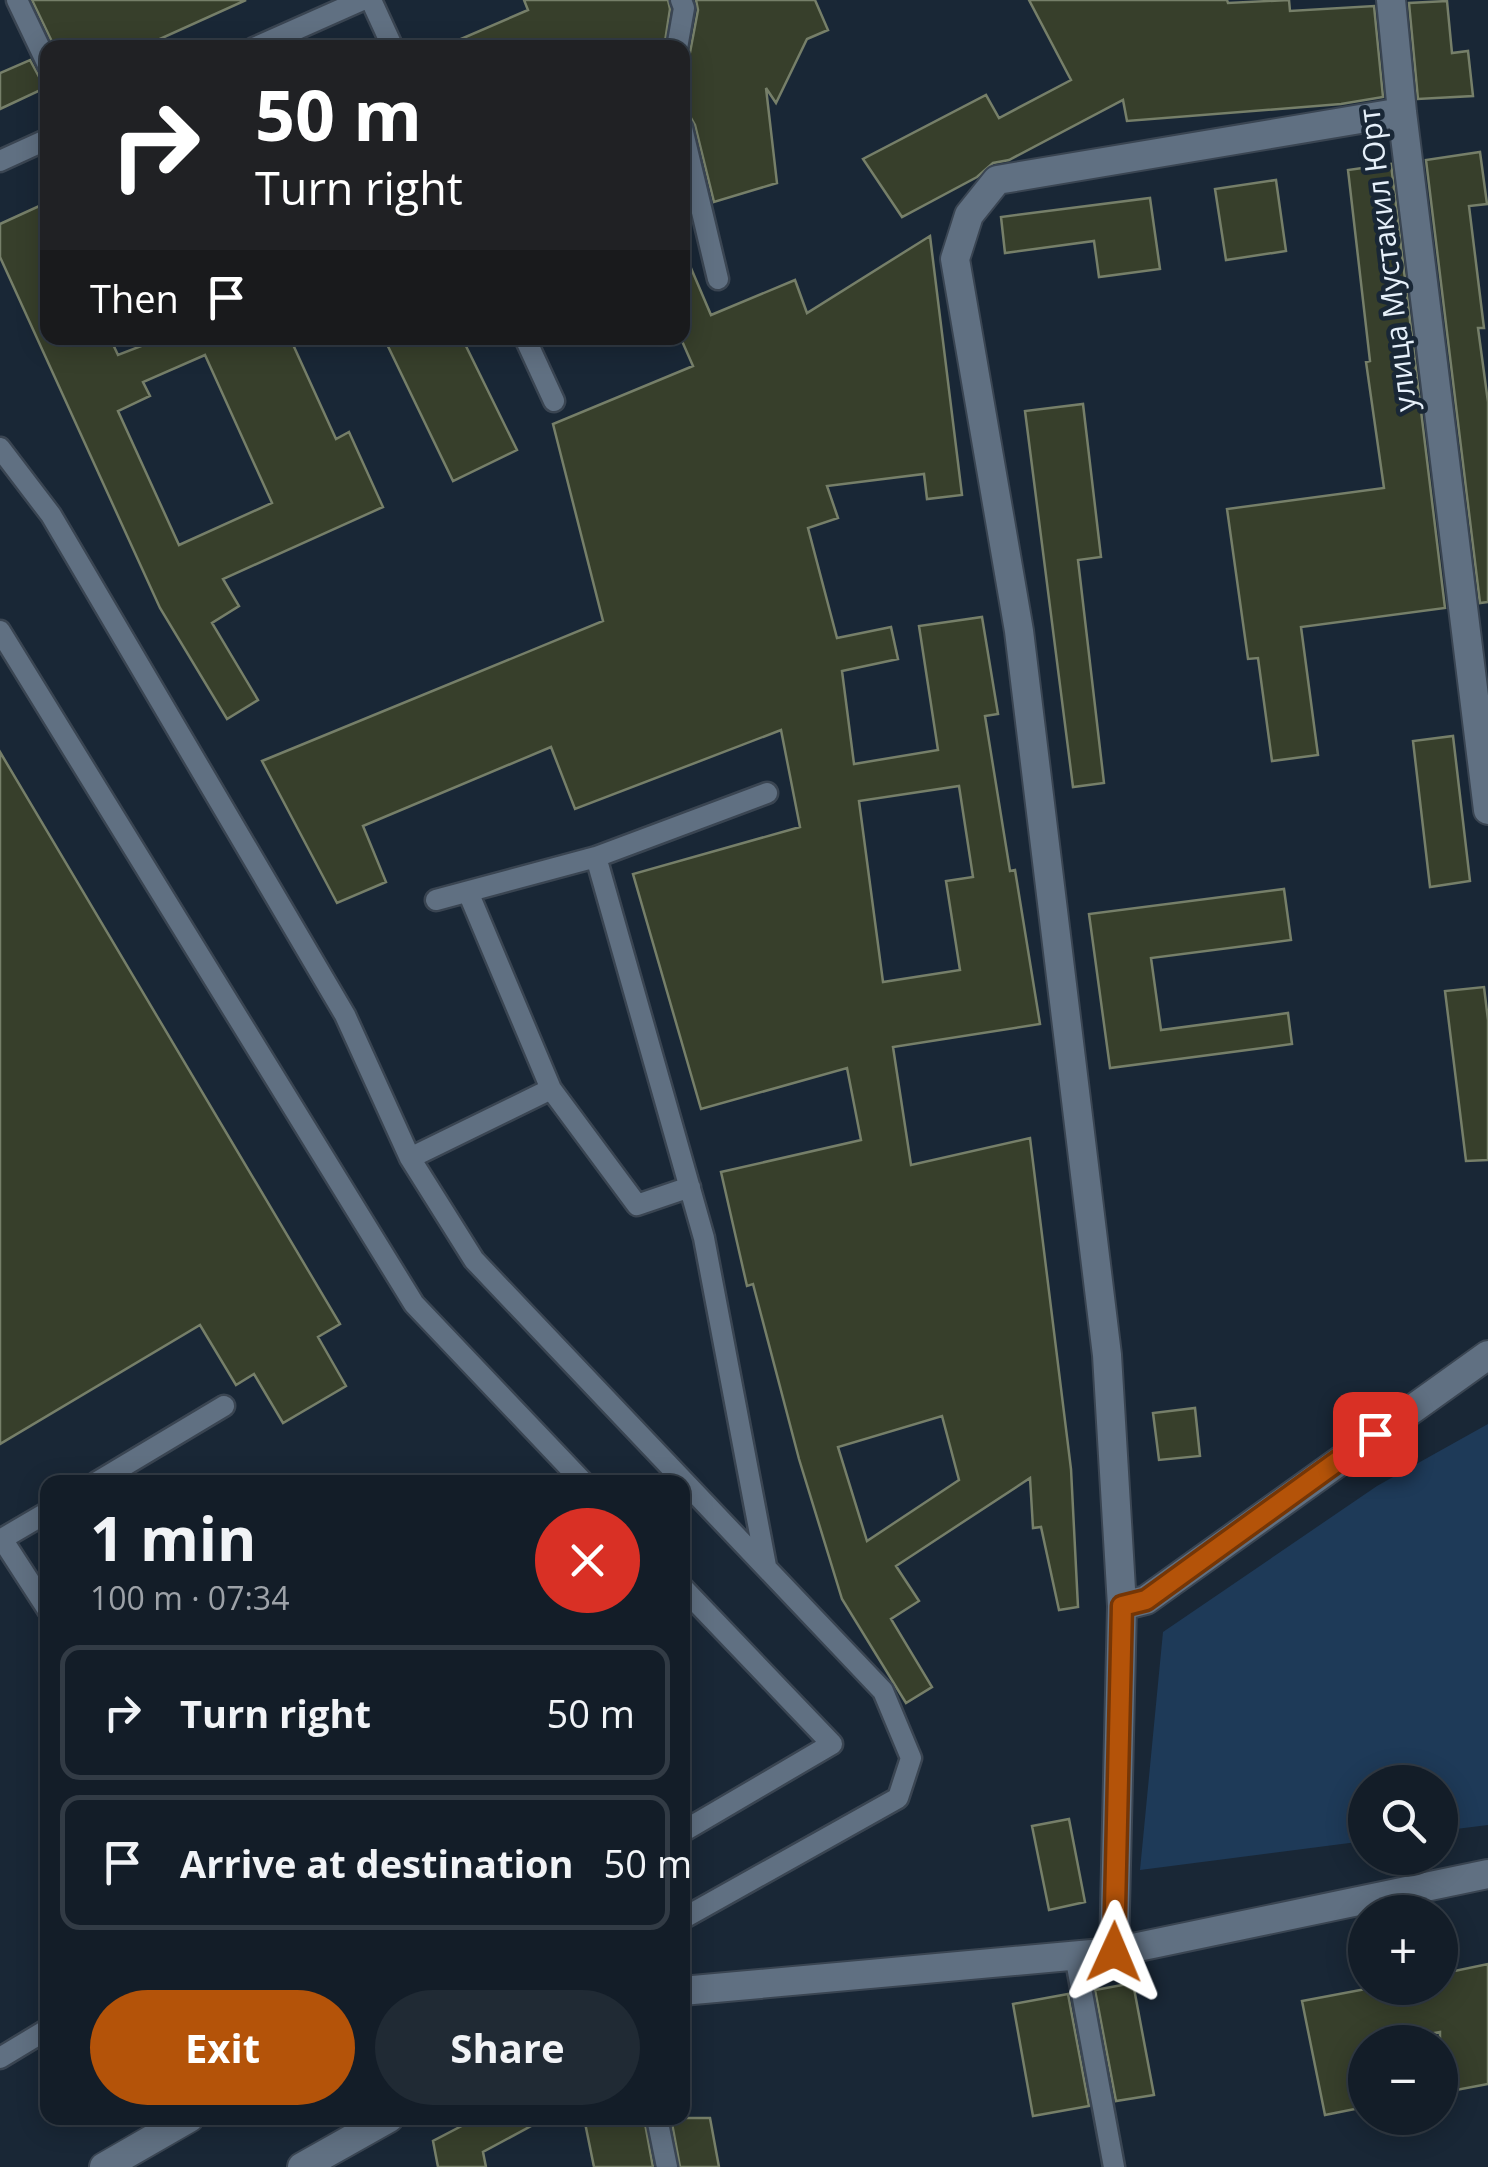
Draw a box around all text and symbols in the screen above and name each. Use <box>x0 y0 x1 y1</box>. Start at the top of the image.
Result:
text: 50 m <box>255 66 422 162</box>
icon: right <box>90 80 220 210</box>
street label: улица Мустакил Юрт <box>1348 106 1425 414</box>
text: Turn right <box>255 157 463 218</box>
icon: arrive <box>199 270 254 325</box>
text: Then <box>90 272 179 324</box>
pin <box>1333 1392 1418 1477</box>
icon: arrive <box>1348 1407 1403 1462</box>
text: 1 min <box>90 1497 257 1579</box>
button: close <box>535 1508 640 1613</box>
text: 100 m · 07:34 <box>90 1576 289 1619</box>
icon: right <box>95 1685 150 1740</box>
text: Turn right <box>180 1687 371 1739</box>
text: 50 m <box>546 1687 635 1739</box>
map controls <box>1348 1765 1458 2135</box>
button: search <box>1348 1765 1458 1875</box>
icon: arrive <box>95 1835 150 1890</box>
text: Arrive at destination <box>180 1837 574 1889</box>
text: 50 m <box>604 1837 692 1889</box>
button: + <box>1348 1895 1458 2005</box>
position arrow <box>1062 1900 1166 2004</box>
button: Exit <box>90 1990 355 2105</box>
button: Share <box>375 1990 640 2105</box>
button: − <box>1348 2025 1458 2135</box>

